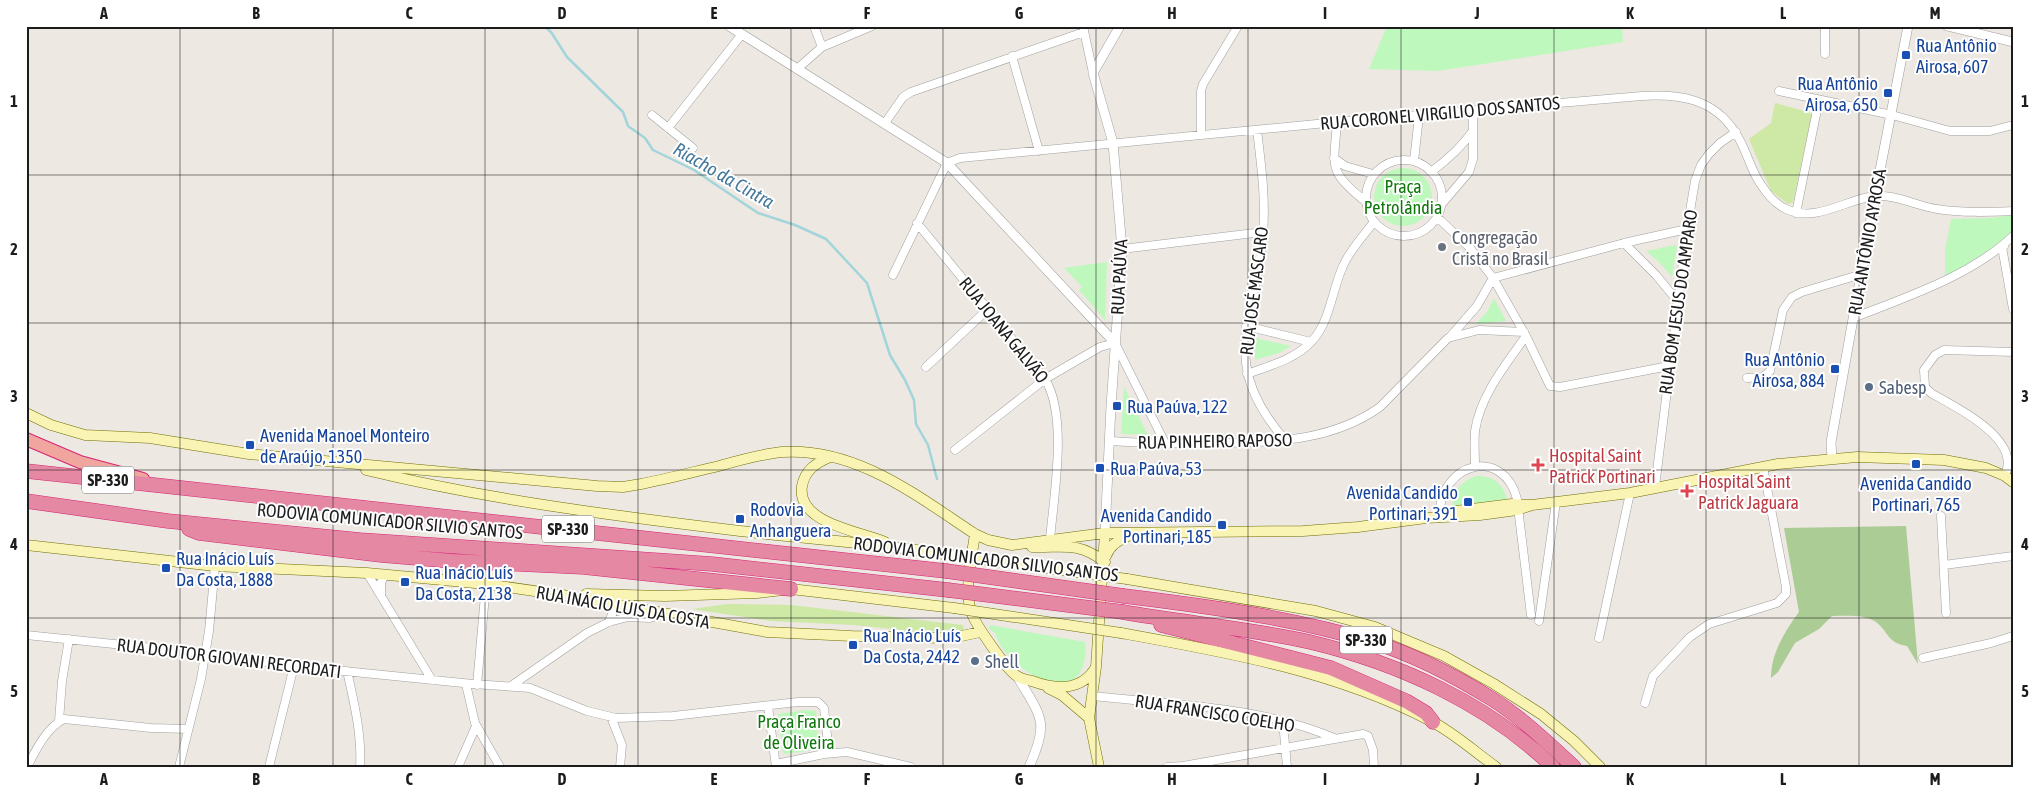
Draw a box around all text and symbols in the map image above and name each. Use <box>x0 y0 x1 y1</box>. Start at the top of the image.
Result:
text: A <box>99 4 108 22</box>
text: B <box>252 4 260 22</box>
text: C <box>405 4 413 22</box>
text: D <box>558 4 567 22</box>
text: E <box>711 4 718 22</box>
text: F <box>864 4 871 22</box>
text: G <box>1015 4 1024 22</box>
text: H <box>1167 4 1177 22</box>
text: I <box>1323 4 1327 22</box>
text: J <box>1473 4 1480 22</box>
text: K <box>1626 4 1634 22</box>
text: L <box>1780 4 1787 22</box>
text: M <box>1930 4 1940 22</box>
place label: Rua Antônio Airosa, 607 <box>1916 35 1997 77</box>
marker: Rua Antônio Airosa, 607 <box>1900 49 1912 61</box>
place label: Rua Antônio Airosa, 650 <box>1797 73 1878 115</box>
marker: Rua Antônio Airosa, 650 <box>1882 87 1894 99</box>
text: 1 <box>10 92 18 110</box>
street label: RUA CORONEL VIRGILIO DOS SANTOS <box>1319 92 1561 134</box>
text: 1 <box>2021 92 2029 110</box>
water label: Riacho da Cintra <box>670 137 778 213</box>
street label: RUA ANTÔNIO AYROSA <box>1844 167 1890 317</box>
park label: Praça Petrolândia <box>1364 176 1442 218</box>
street label: RUA BOM JESUS DO AMPARO <box>1655 208 1701 396</box>
street label: RUA JOSÉ MASCARO <box>1236 225 1272 357</box>
place label: Congregação Cristã no Brasil <box>1452 227 1549 269</box>
street label: RUA PAÚVA <box>1107 238 1131 315</box>
text: 2 <box>10 240 18 258</box>
text: 2 <box>2021 240 2029 258</box>
marker: Congregação Cristã no Brasil <box>1436 241 1448 253</box>
street label: RUA JOANA GALVÃO <box>955 273 1053 387</box>
place label: Rua Antônio Airosa, 884 <box>1744 349 1825 391</box>
marker: Rua Antônio Airosa, 884 <box>1829 363 1841 375</box>
place label: Sabesp <box>1879 377 1927 398</box>
marker: Sabesp <box>1863 381 1875 393</box>
text: 3 <box>10 387 18 405</box>
text: 3 <box>2021 387 2029 405</box>
place label: Rua Paúva, 122 <box>1127 396 1228 417</box>
marker: Rua Paúva, 122 <box>1111 400 1123 412</box>
place label: Avenida Manoel Monteiro de Araújo, 1350 <box>260 425 430 467</box>
street label: RUA PINHEIRO RAPOSO <box>1137 429 1293 453</box>
marker: Avenida Manoel Monteiro de Araújo, 1350 <box>244 439 256 451</box>
place label: Hospital Saint Patrick Portinari <box>1549 445 1656 487</box>
place label: Rua Paúva, 53 <box>1110 458 1202 479</box>
marker: Hospital Saint Patrick Portinari <box>1531 458 1545 472</box>
marker: Avenida Candido Portinari, 765 <box>1910 458 1922 470</box>
marker: Rua Paúva, 53 <box>1094 462 1106 474</box>
road number: SP-330 <box>82 466 134 494</box>
place label: Hospital Saint Patrick Jaguara <box>1698 471 1799 513</box>
place label: Avenida Candido Portinari, 765 <box>1860 473 1972 515</box>
place label: Avenida Candido Portinari, 391 <box>1347 482 1458 524</box>
marker: Hospital Saint Patrick Jaguara <box>1680 484 1694 498</box>
marker: Avenida Candido Portinari, 391 <box>1462 496 1474 508</box>
street label: RODOVIA COMUNICADOR SILVIO SANTOS <box>256 499 524 543</box>
place label: Rodovia Anhanguera <box>750 499 831 541</box>
place label: Avenida Candido Portinari, 185 <box>1101 505 1212 547</box>
marker: Rodovia Anhanguera <box>734 513 746 525</box>
road number: SP-330 <box>542 516 594 542</box>
marker: Avenida Candido Portinari, 185 <box>1216 519 1228 531</box>
street label: RODOVIA COMUNICADOR SILVIO SANTOS <box>852 532 1120 586</box>
text: 4 <box>9 535 18 553</box>
text: 4 <box>2020 535 2029 553</box>
place label: Rua Inácio Luís Da Costa, 1888 <box>176 548 274 590</box>
marker: Rua Inácio Luís Da Costa, 1888 <box>160 562 172 574</box>
place label: Rua Inácio Luís Da Costa, 2138 <box>415 562 513 604</box>
marker: Rua Inácio Luís Da Costa, 2138 <box>399 576 411 588</box>
street label: RUA INÁCIO LUIS DA COSTA <box>535 581 712 633</box>
place label: Rua Inácio Luís Da Costa, 2442 <box>863 625 961 667</box>
road number: SP-330 <box>1340 626 1392 654</box>
street label: RUA DOUTOR GIOVANI RECORDATI <box>116 634 342 682</box>
marker: Rua Inácio Luís Da Costa, 2442 <box>847 639 859 651</box>
place label: Shell <box>985 651 1019 672</box>
marker: Shell <box>969 655 981 667</box>
text: 5 <box>10 682 18 700</box>
text: 5 <box>2021 682 2029 700</box>
street label: RUA FRANCISCO COELHO <box>1134 690 1296 736</box>
park label: Praça Franco de Oliveira <box>757 711 841 753</box>
text: A <box>99 770 108 788</box>
text: B <box>252 770 260 788</box>
text: C <box>405 770 413 788</box>
text: D <box>558 770 567 788</box>
text: E <box>711 770 718 788</box>
text: F <box>864 770 871 788</box>
text: G <box>1015 770 1024 788</box>
text: H <box>1167 770 1177 788</box>
text: I <box>1323 770 1327 788</box>
text: J <box>1473 770 1480 788</box>
text: K <box>1626 770 1634 788</box>
text: L <box>1780 770 1787 788</box>
text: M <box>1930 770 1940 788</box>

